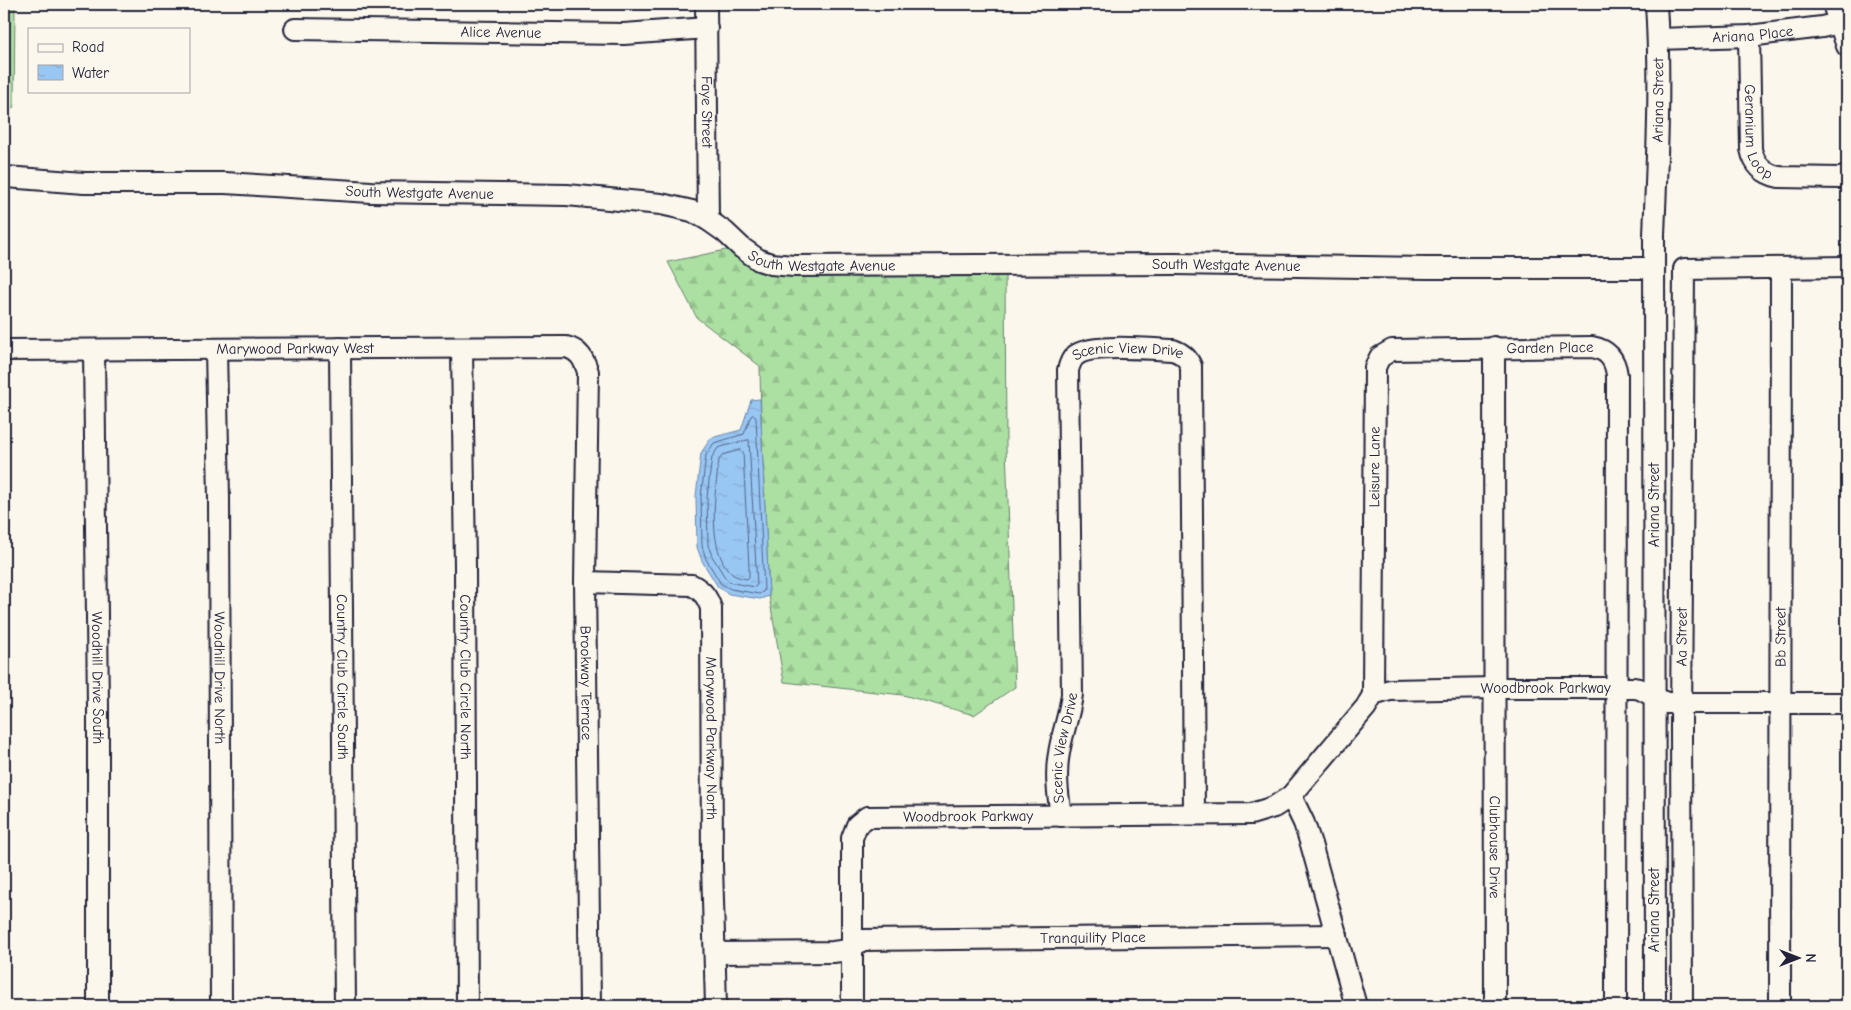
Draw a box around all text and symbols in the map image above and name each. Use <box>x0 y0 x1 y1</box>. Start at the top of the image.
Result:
street label: Ariana Place <box>1712 22 1795 46</box>
street label: Alice Avenue <box>460 23 542 42</box>
legend <box>28 28 190 92</box>
text: Road <box>72 38 104 56</box>
street label: Ariana Street <box>1648 57 1667 143</box>
text: Water <box>72 64 109 82</box>
street label: Faye Street <box>698 76 716 149</box>
street label: Geranium Loop <box>1741 84 1776 183</box>
street label: South Westgate Avenue <box>345 181 494 203</box>
street label: South Westgate Avenue <box>744 246 896 275</box>
street label: South Westgate Avenue <box>1152 255 1301 275</box>
street label: Garden Place <box>1506 338 1594 357</box>
street label: Marywood Parkway West <box>216 339 375 358</box>
street label: Scenic View Drive <box>1069 339 1188 364</box>
street label: Leisure Lane <box>1365 426 1384 508</box>
street label: Ariana Street <box>1645 462 1663 547</box>
street label: Country Club Circle South <box>333 594 352 760</box>
street label: Country Club Circle North <box>456 594 475 760</box>
street label: Bb Street <box>1771 606 1790 667</box>
street label: Aa Street <box>1672 607 1691 667</box>
street label: Woodhill Drive South <box>88 611 107 744</box>
street label: Woodhill Drive North <box>210 612 229 744</box>
street label: Brookway Terrace <box>577 625 596 741</box>
street label: Marywood Parkway North <box>702 656 721 820</box>
street label: Woodbrook Parkway <box>1481 679 1611 697</box>
street label: Scenic View Drive <box>1048 691 1081 804</box>
street label: Clubhouse Drive <box>1486 796 1504 899</box>
street label: Woodbrook Parkway <box>903 807 1034 826</box>
street label: Ariana Street <box>1645 867 1663 952</box>
street label: Tranquility Place <box>1040 928 1146 947</box>
north arrow <box>1774 932 1824 982</box>
text: N <box>1802 953 1819 963</box>

